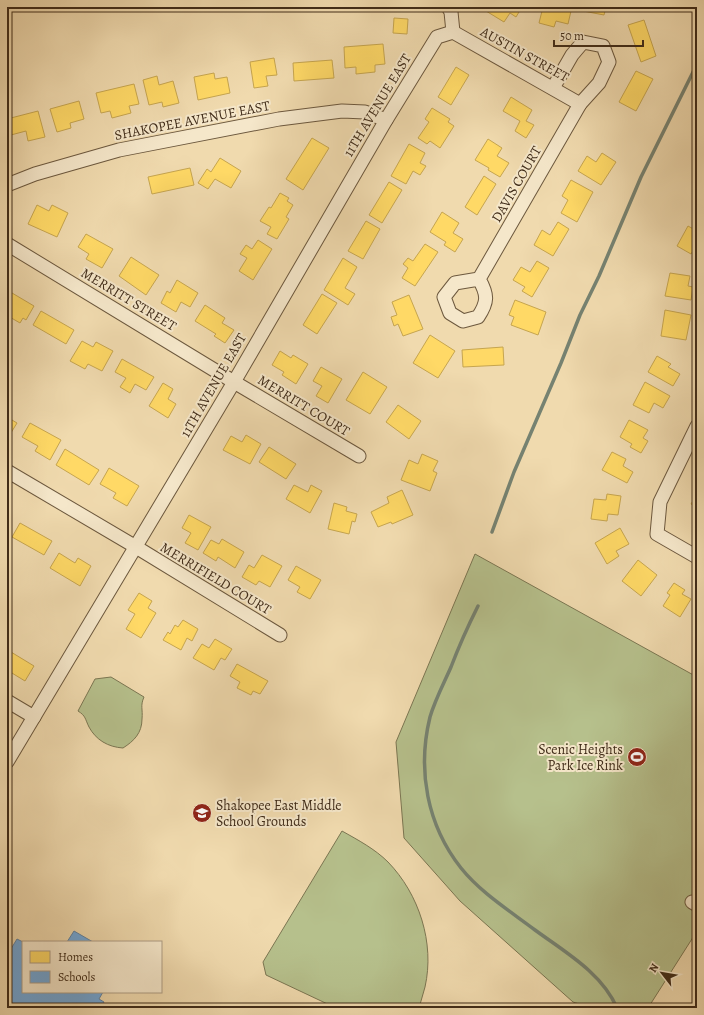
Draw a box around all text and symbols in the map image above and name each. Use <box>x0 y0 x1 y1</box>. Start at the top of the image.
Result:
street label: AUSTIN STREET <box>476 22 573 87</box>
scale bar <box>554 22 643 48</box>
text: 50 m <box>560 28 584 44</box>
street label: 11TH AVENUE EAST <box>339 50 416 160</box>
street label: SHAKOPEE AVENUE EAST <box>113 96 272 145</box>
street label: DAVIS COURT <box>487 142 546 226</box>
street label: MERRITT STREET <box>78 263 180 336</box>
street label: 11TH AVENUE EAST <box>176 329 251 441</box>
street label: MERRITT COURT <box>254 370 354 441</box>
street label: MERRIFIELD COURT <box>157 538 275 619</box>
place label: Scenic Heights Park Ice Rink <box>538 740 623 775</box>
sports icon: Scenic Heights Park Ice Rink <box>626 746 648 768</box>
place label: Shakopee East Middle School Grounds <box>216 796 342 831</box>
school or university icon: Shakopee East Middle School Grounds <box>191 802 213 824</box>
legend <box>22 941 162 993</box>
text: Homes <box>58 949 93 965</box>
north arrow <box>642 953 682 993</box>
text: N <box>645 961 662 975</box>
text: Schools <box>58 969 95 985</box>

